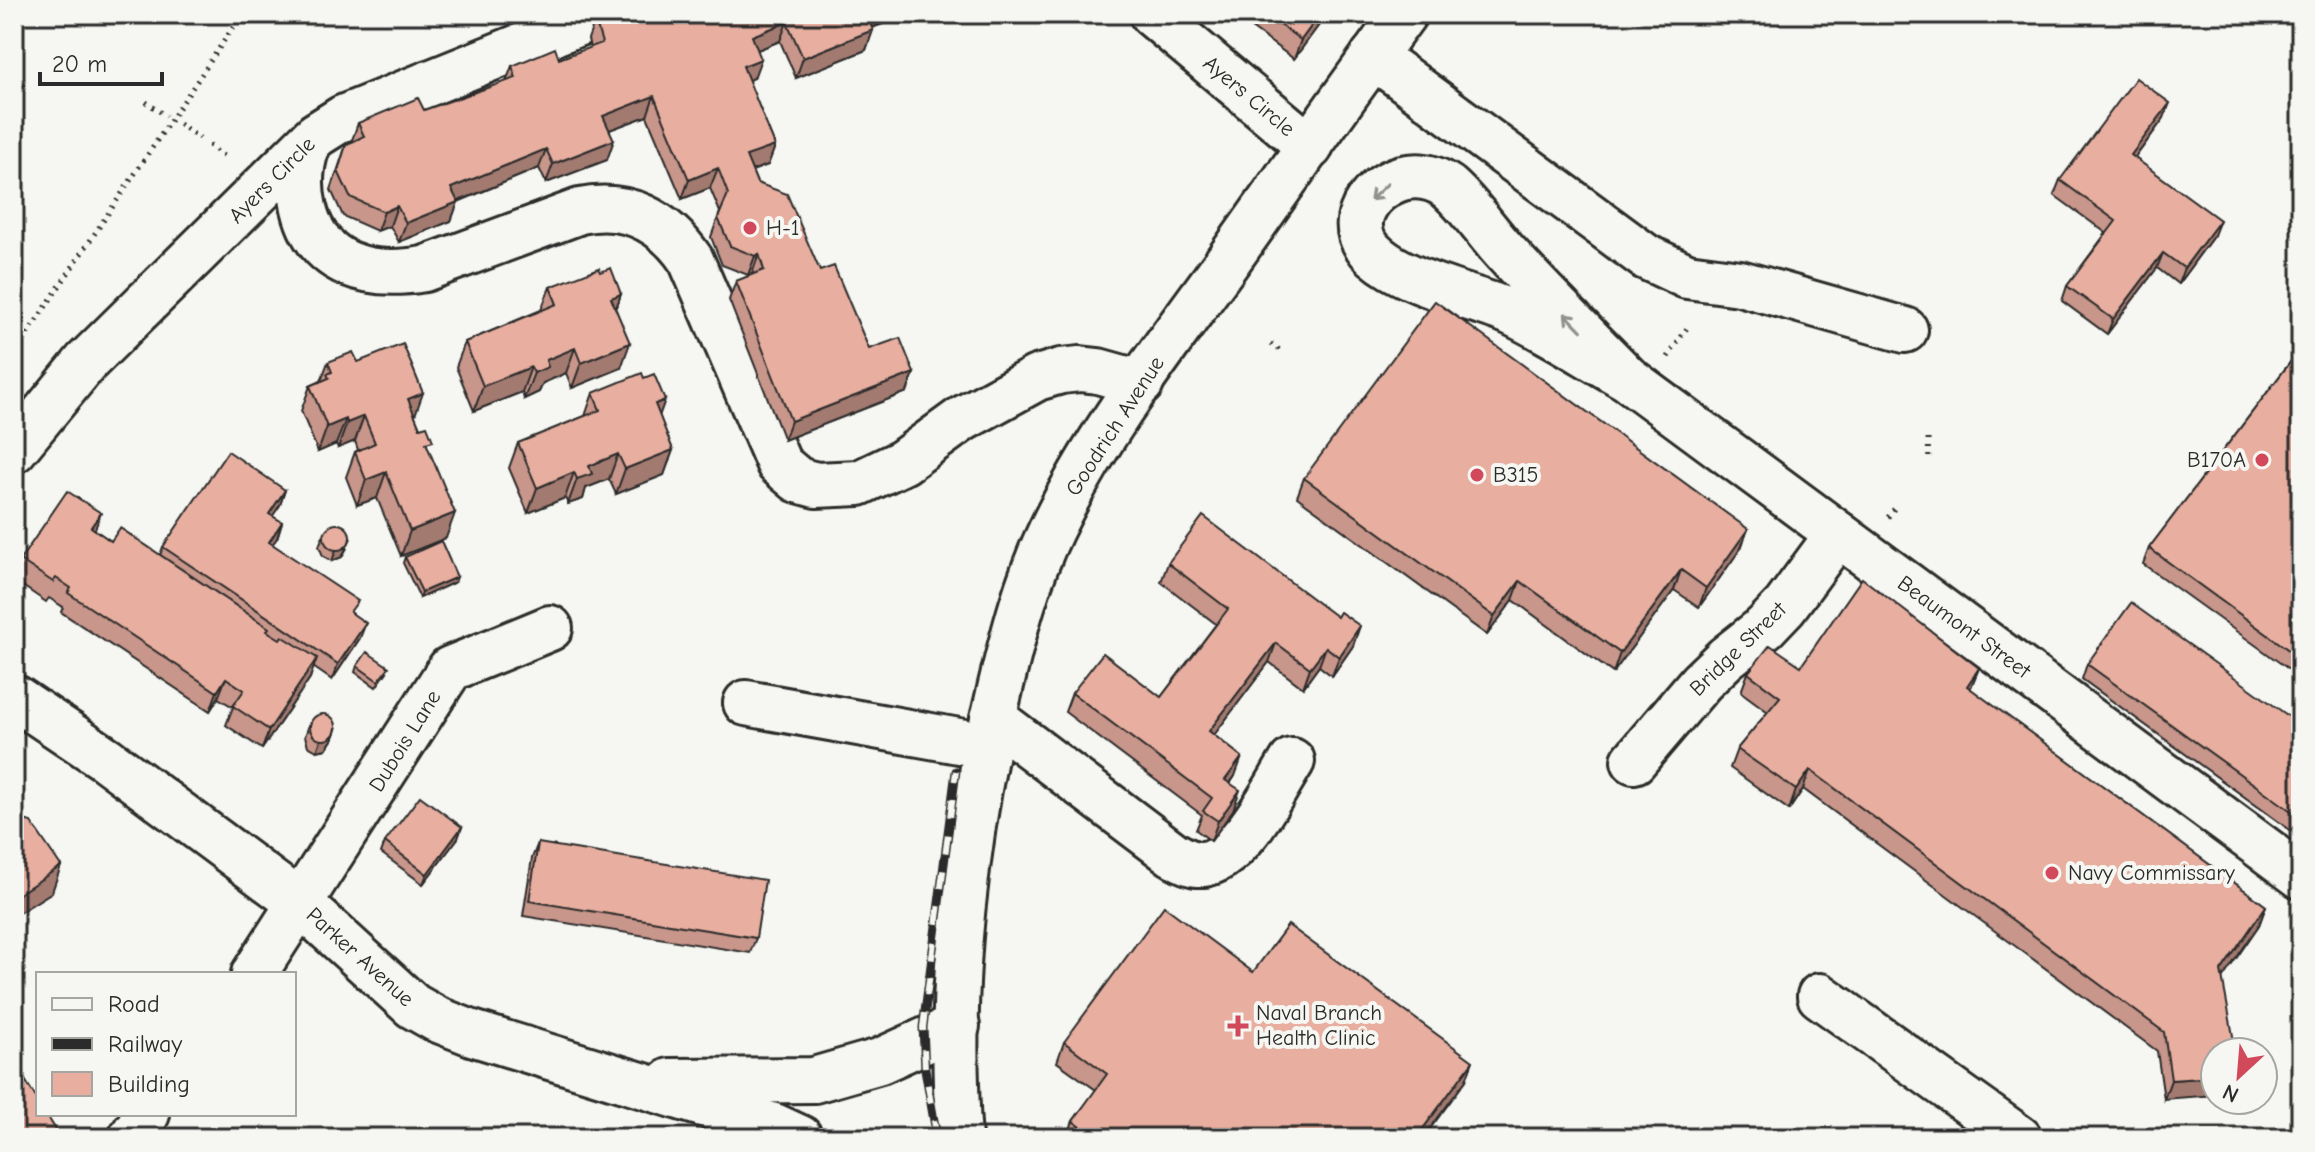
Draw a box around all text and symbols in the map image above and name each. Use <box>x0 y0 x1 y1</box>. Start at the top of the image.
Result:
scale bar <box>40 36 162 86</box>
text: 20 m <box>52 50 107 78</box>
street label: Ayers Circle <box>1198 50 1300 142</box>
street label: Ayers Circle <box>223 131 321 229</box>
one-way arrow <box>1369 183 1389 202</box>
place label: H-1 <box>766 215 799 241</box>
marker: H-1 <box>741 219 759 237</box>
one-way arrow <box>1563 312 1582 332</box>
street label: Goodrich Avenue <box>1060 351 1170 501</box>
place label: B170A <box>2187 447 2246 473</box>
marker: B170A <box>2253 451 2271 469</box>
place label: B315 <box>1493 462 1538 488</box>
marker: B315 <box>1468 466 1486 484</box>
street label: Beaumont Street <box>1892 570 2036 684</box>
street label: Bridge Street <box>1684 596 1792 701</box>
street label: Dubois Lane <box>363 685 447 797</box>
place label: Navy Commissary <box>2068 860 2235 886</box>
marker: Navy Commissary <box>2043 864 2061 882</box>
street label: Parker Avenue <box>301 902 419 1012</box>
legend <box>36 972 296 1116</box>
text: Road <box>108 990 160 1018</box>
place label: Naval Branch Health Clinic <box>1256 1000 1382 1051</box>
marker: Naval Branch Health Clinic <box>1227 1015 1249 1037</box>
text: Railway <box>108 1030 182 1058</box>
north arrow <box>2199 1036 2279 1116</box>
text: Building <box>108 1070 190 1098</box>
text: N <box>2219 1078 2243 1108</box>

